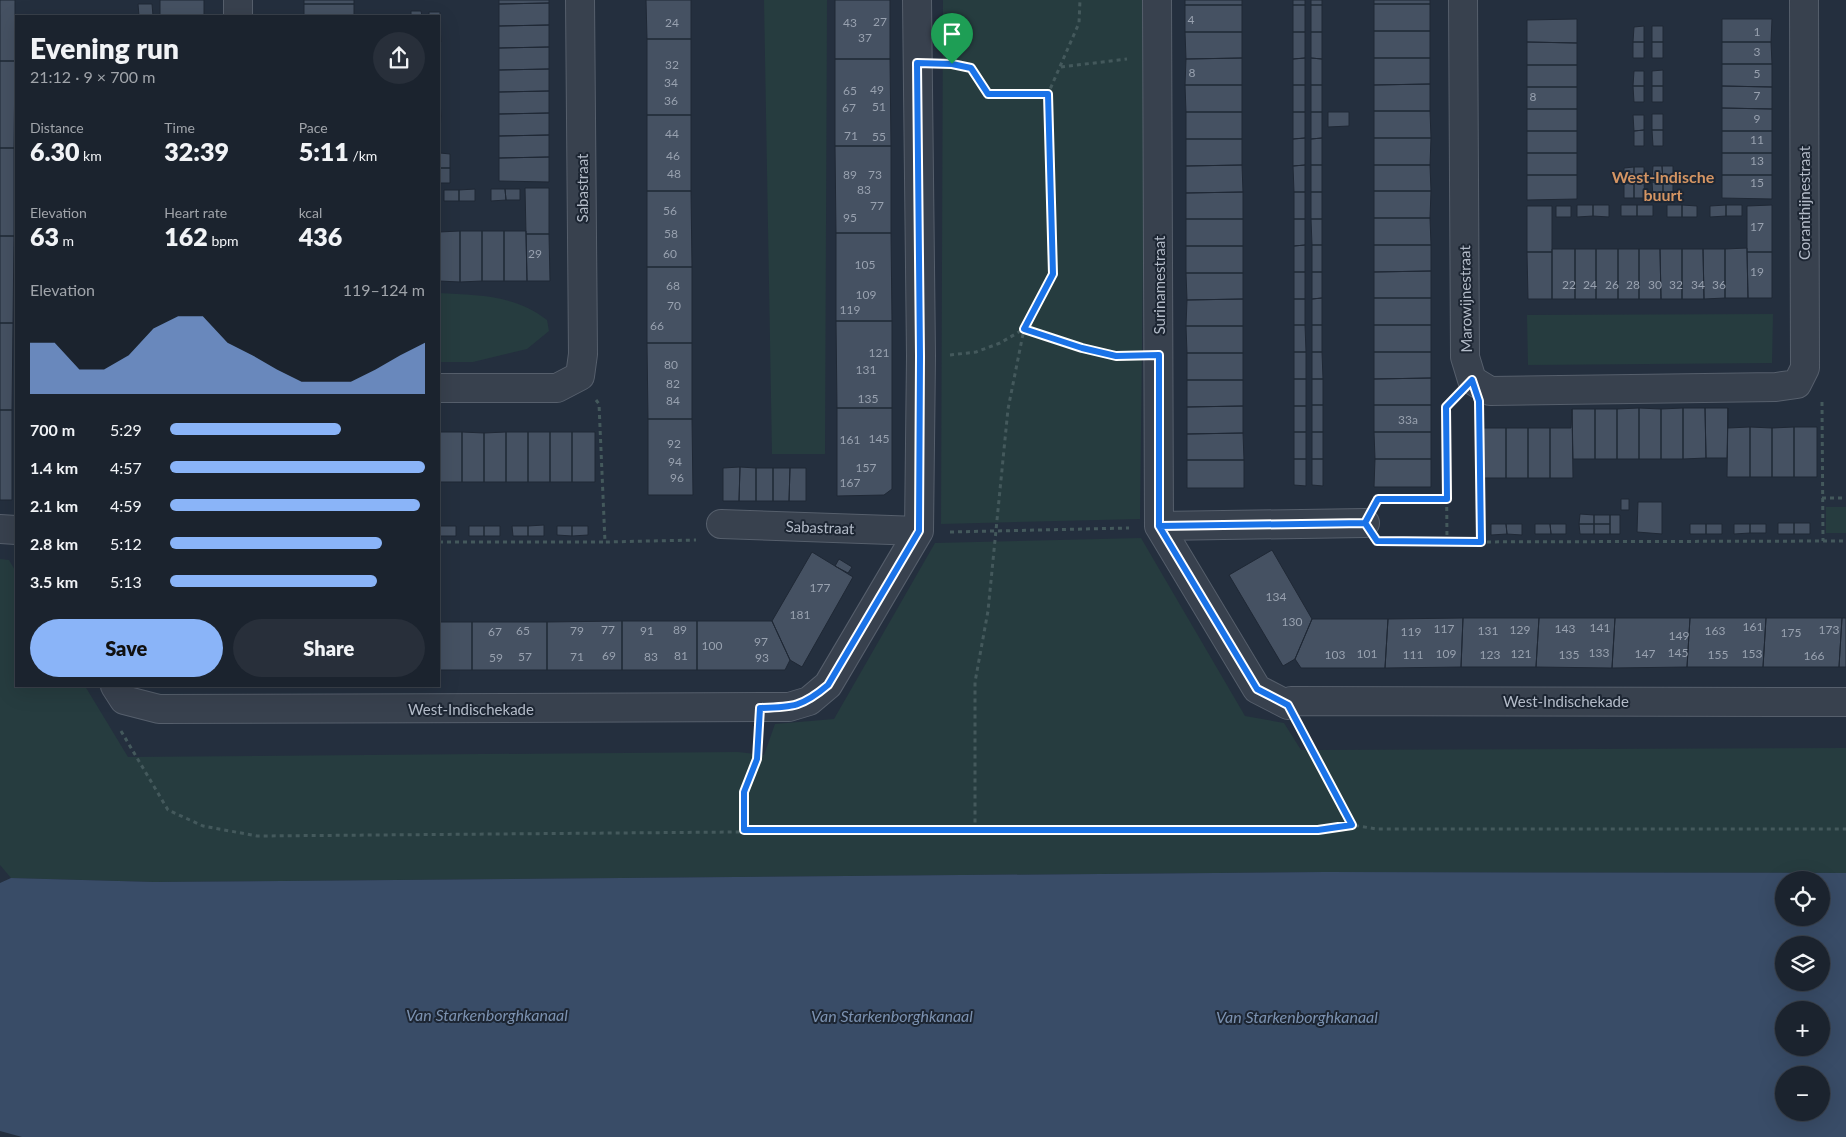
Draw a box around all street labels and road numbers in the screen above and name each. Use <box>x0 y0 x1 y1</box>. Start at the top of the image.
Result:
street label: Coranthijnestraat <box>1795 145 1813 260</box>
street label: Sabastraat <box>573 153 591 222</box>
street label: Surinamestraat <box>1150 235 1168 334</box>
street label: Marowijnestraat <box>1455 245 1475 353</box>
street label: Sabastraat <box>785 517 855 537</box>
street label: West-Indischekade <box>1503 692 1629 710</box>
street label: West-Indischekade <box>408 700 534 718</box>

